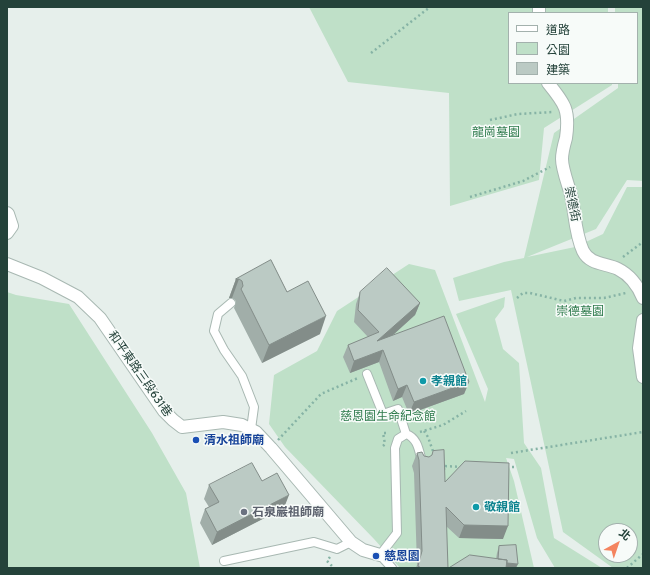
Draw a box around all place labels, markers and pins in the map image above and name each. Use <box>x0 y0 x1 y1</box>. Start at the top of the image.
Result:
place label: 孝親館 <box>431 374 467 388</box>
marker: 孝親館 <box>418 376 428 386</box>
place label: 清水祖師廟 <box>204 433 264 447</box>
marker: 清水祖師廟 <box>191 435 201 445</box>
place label: 敬親館 <box>484 500 520 514</box>
marker: 敬親館 <box>471 502 481 512</box>
place label: 石泉巖祖師廟 <box>252 505 324 519</box>
marker: 石泉巖祖師廟 <box>239 507 249 517</box>
place label: 慈恩園 <box>384 549 420 563</box>
marker: 慈恩園 <box>371 551 381 561</box>

